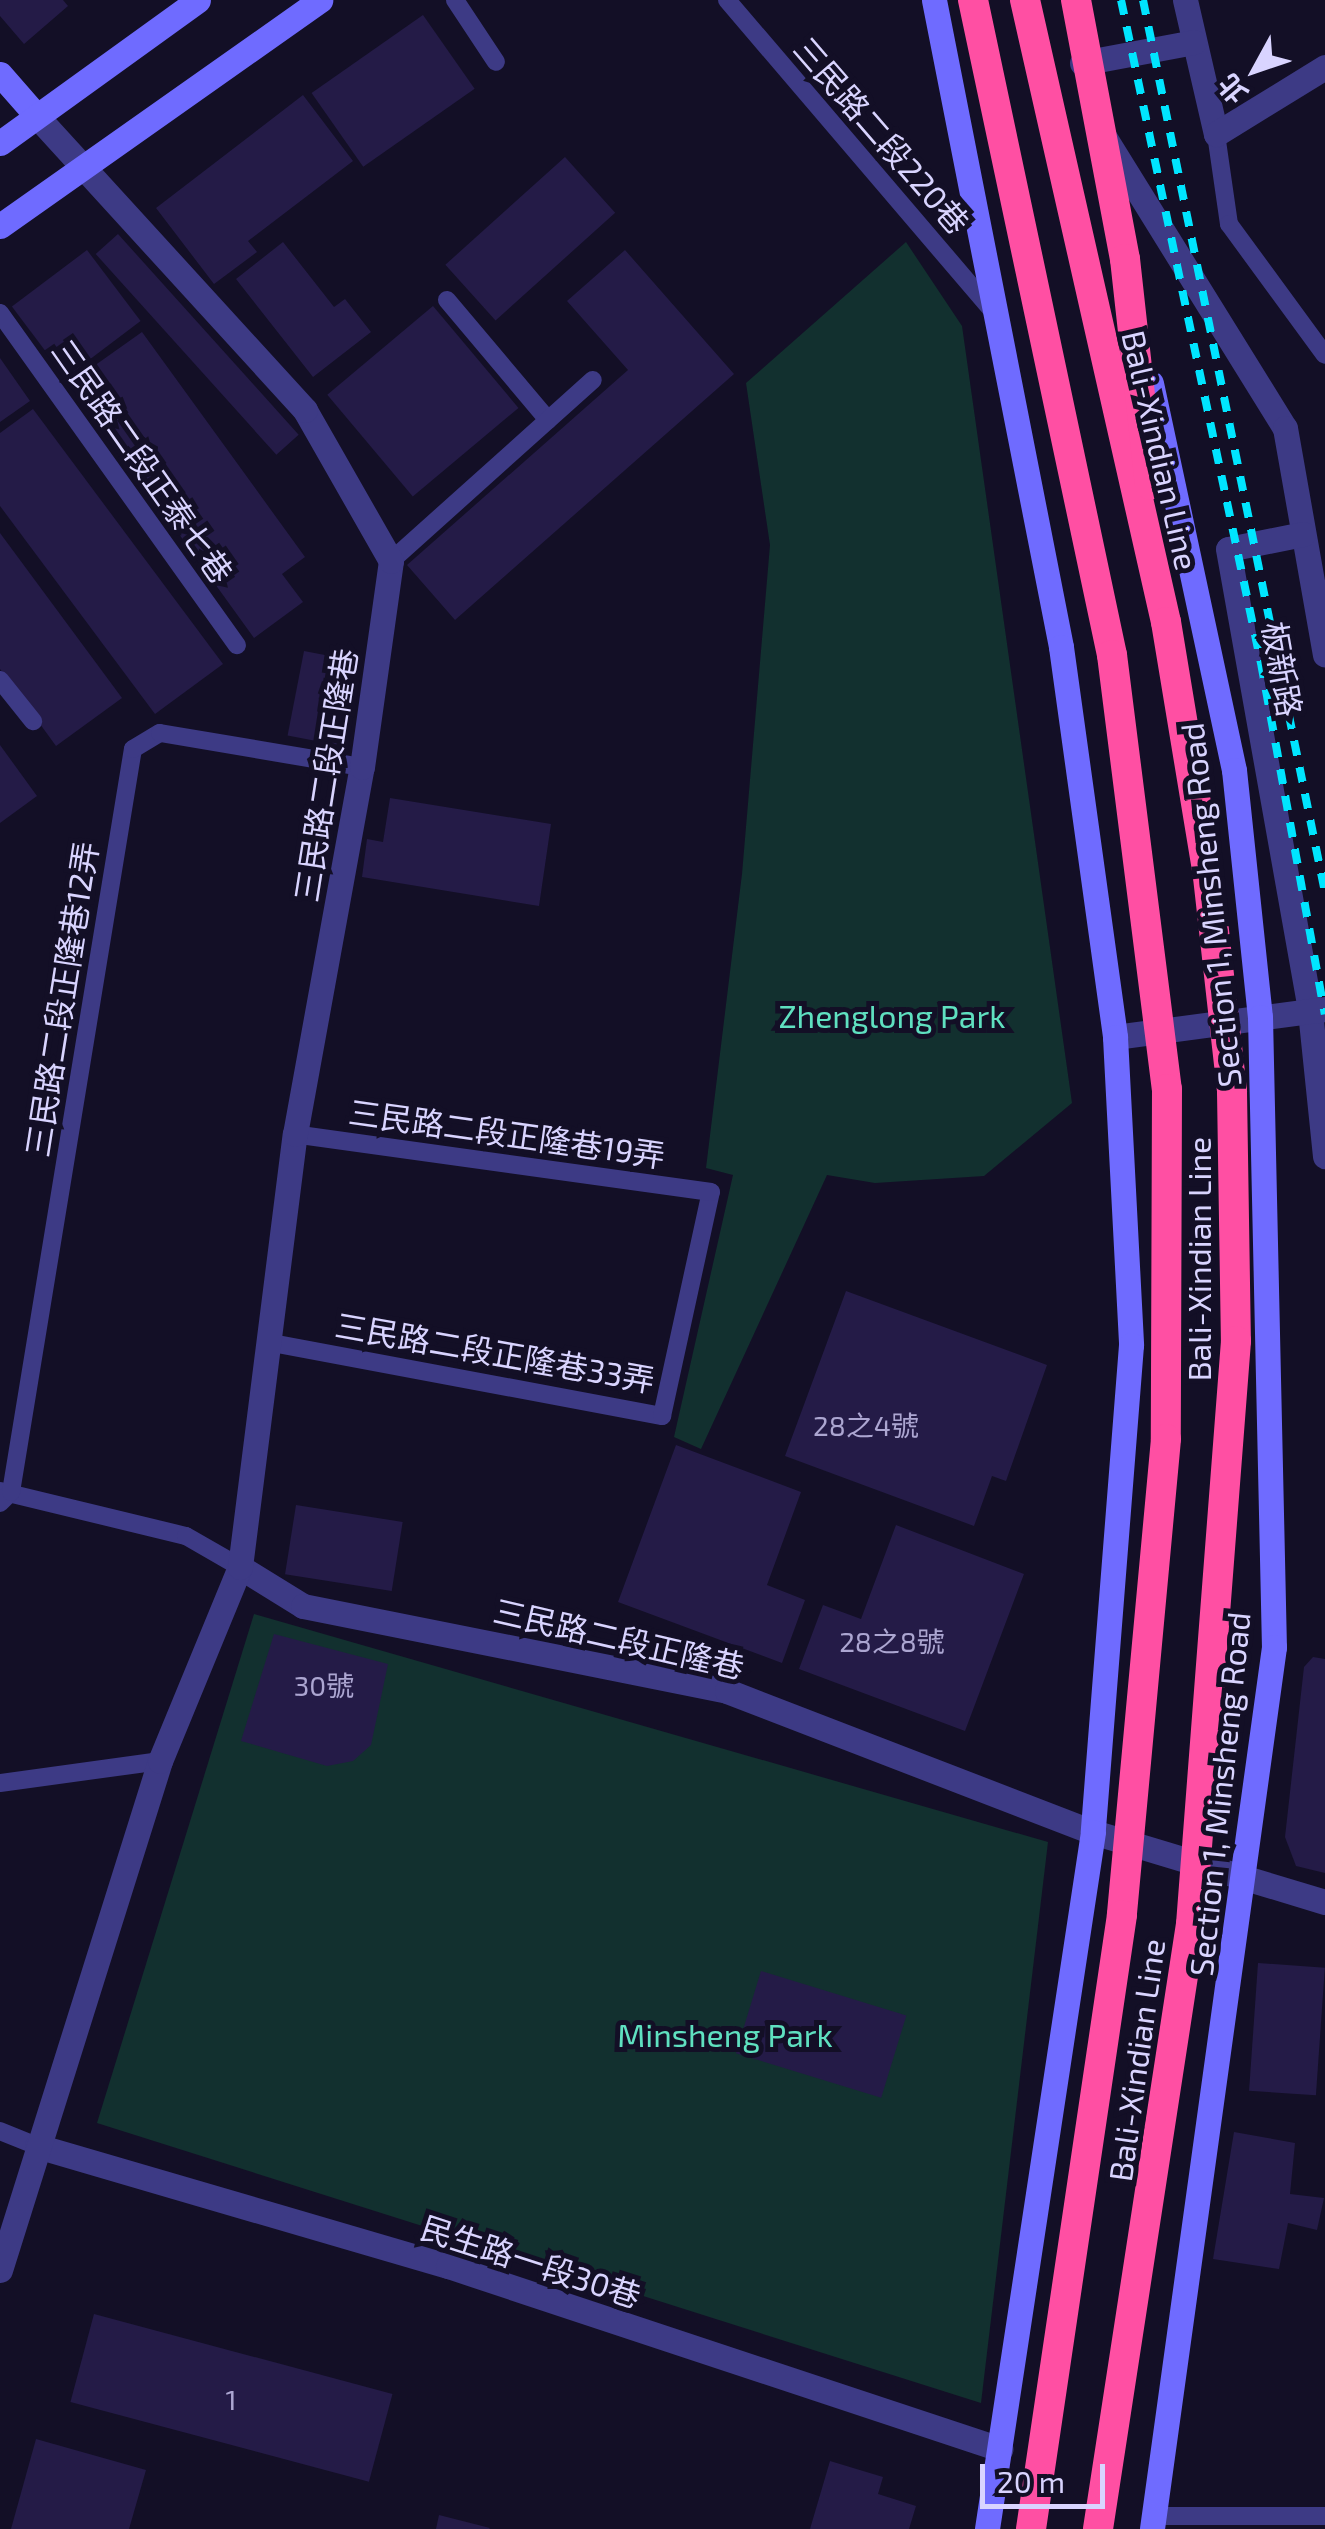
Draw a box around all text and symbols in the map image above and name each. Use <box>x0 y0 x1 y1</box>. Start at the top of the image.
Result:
north arrow <box>1205 20 1305 120</box>
street label: 三民路二段220巷 <box>786 29 978 241</box>
text: 北 <box>1210 68 1254 111</box>
street label: Bali-Xindian Line <box>1115 327 1207 573</box>
street label: 三民路二段正泰七巷 <box>45 332 241 590</box>
street label: 板新路 <box>1256 618 1310 720</box>
street label: 三民路二段正隆巷 <box>286 646 364 904</box>
street label: Section 1, Minsheng Road <box>1172 721 1248 1089</box>
street label: 三民路二段正隆巷12弄 <box>17 839 105 1159</box>
park label: Zhenglong Park <box>778 996 1006 1034</box>
street label: 三民路二段正隆巷19弄 <box>346 1092 668 1174</box>
street label: Bali-Xindian Line <box>1179 1137 1217 1381</box>
street label: 三民路二段正隆巷33弄 <box>332 1305 658 1399</box>
house number: 28之4號 <box>813 1408 919 1442</box>
street label: 三民路二段正隆巷 <box>490 1590 748 1686</box>
street label: Section 1, Minsheng Road <box>1181 1610 1257 1978</box>
house number: 28之8號 <box>839 1624 945 1658</box>
house number: 30號 <box>294 1668 354 1702</box>
street label: Bali-Xindian Line <box>1100 1936 1172 2184</box>
park label: Minsheng Park <box>617 2015 833 2053</box>
street label: 民生路一段30巷 <box>416 2207 646 2315</box>
house number: 1 <box>225 2382 237 2416</box>
scale bar <box>985 2444 1110 2506</box>
text: 20 m <box>997 2463 1065 2499</box>

